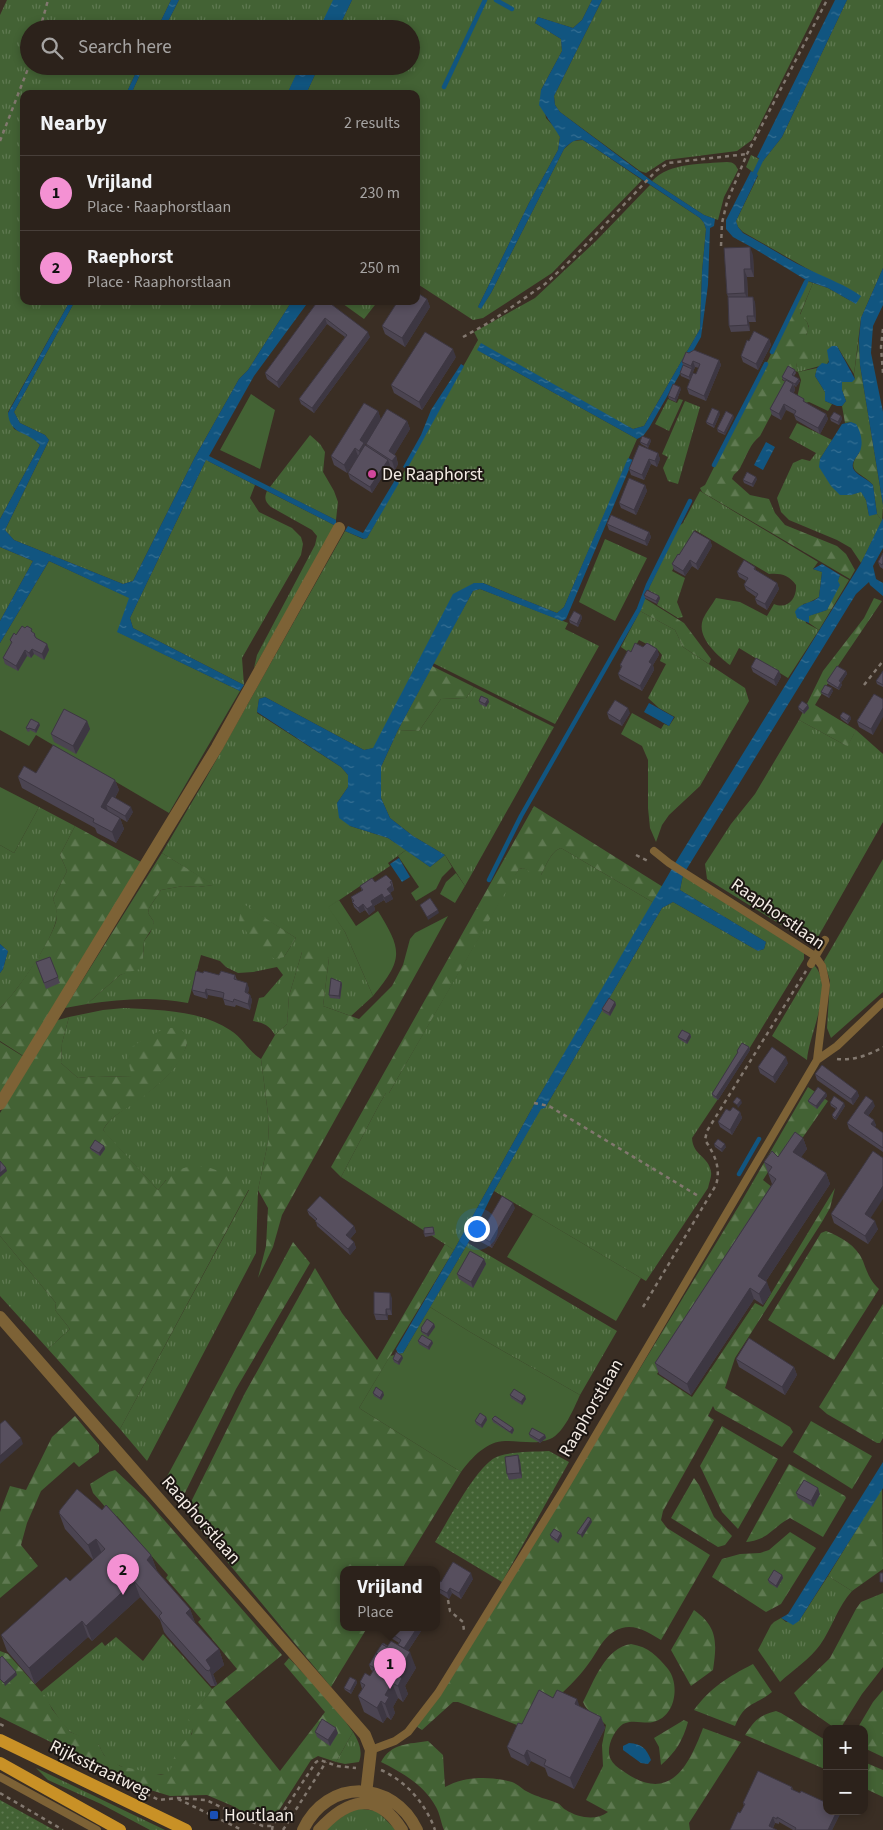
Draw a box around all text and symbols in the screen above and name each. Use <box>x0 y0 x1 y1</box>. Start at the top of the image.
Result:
search box <box>20 20 420 75</box>
icon: search <box>38 34 66 62</box>
text: Search here <box>78 34 172 61</box>
text: Nearby <box>40 108 107 138</box>
text: 2 results <box>344 112 400 134</box>
text: Vrijland <box>87 169 152 196</box>
text: 1 <box>52 182 60 204</box>
text: 230 m <box>360 182 400 204</box>
text: Place · Raaphorstlaan <box>87 196 231 218</box>
text: Raephorst <box>87 244 173 271</box>
text: 2 <box>52 257 60 279</box>
text: 250 m <box>360 257 400 279</box>
text: Place · Raaphorstlaan <box>87 271 231 293</box>
place label: De Raaphorst <box>382 462 483 487</box>
marker: De Raaphorst <box>366 468 378 480</box>
street label: Raaphorstlaan <box>726 872 830 956</box>
your location <box>464 1216 490 1242</box>
street label: Raaphorstlaan <box>553 1354 629 1462</box>
street label: Raaphorstlaan <box>156 1470 246 1570</box>
pin: 2 <box>107 1554 139 1595</box>
popup <box>340 1566 440 1631</box>
text: Vrijland <box>357 1574 423 1601</box>
text: Place <box>357 1601 393 1623</box>
pin: 1 <box>374 1648 406 1689</box>
map controls <box>823 1725 868 1815</box>
button: + <box>823 1725 868 1770</box>
street label: Rijksstraatweg <box>45 1734 155 1804</box>
button: − <box>823 1770 868 1815</box>
place label: Houtlaan <box>224 1803 294 1828</box>
marker: Houtlaan <box>208 1809 220 1821</box>

